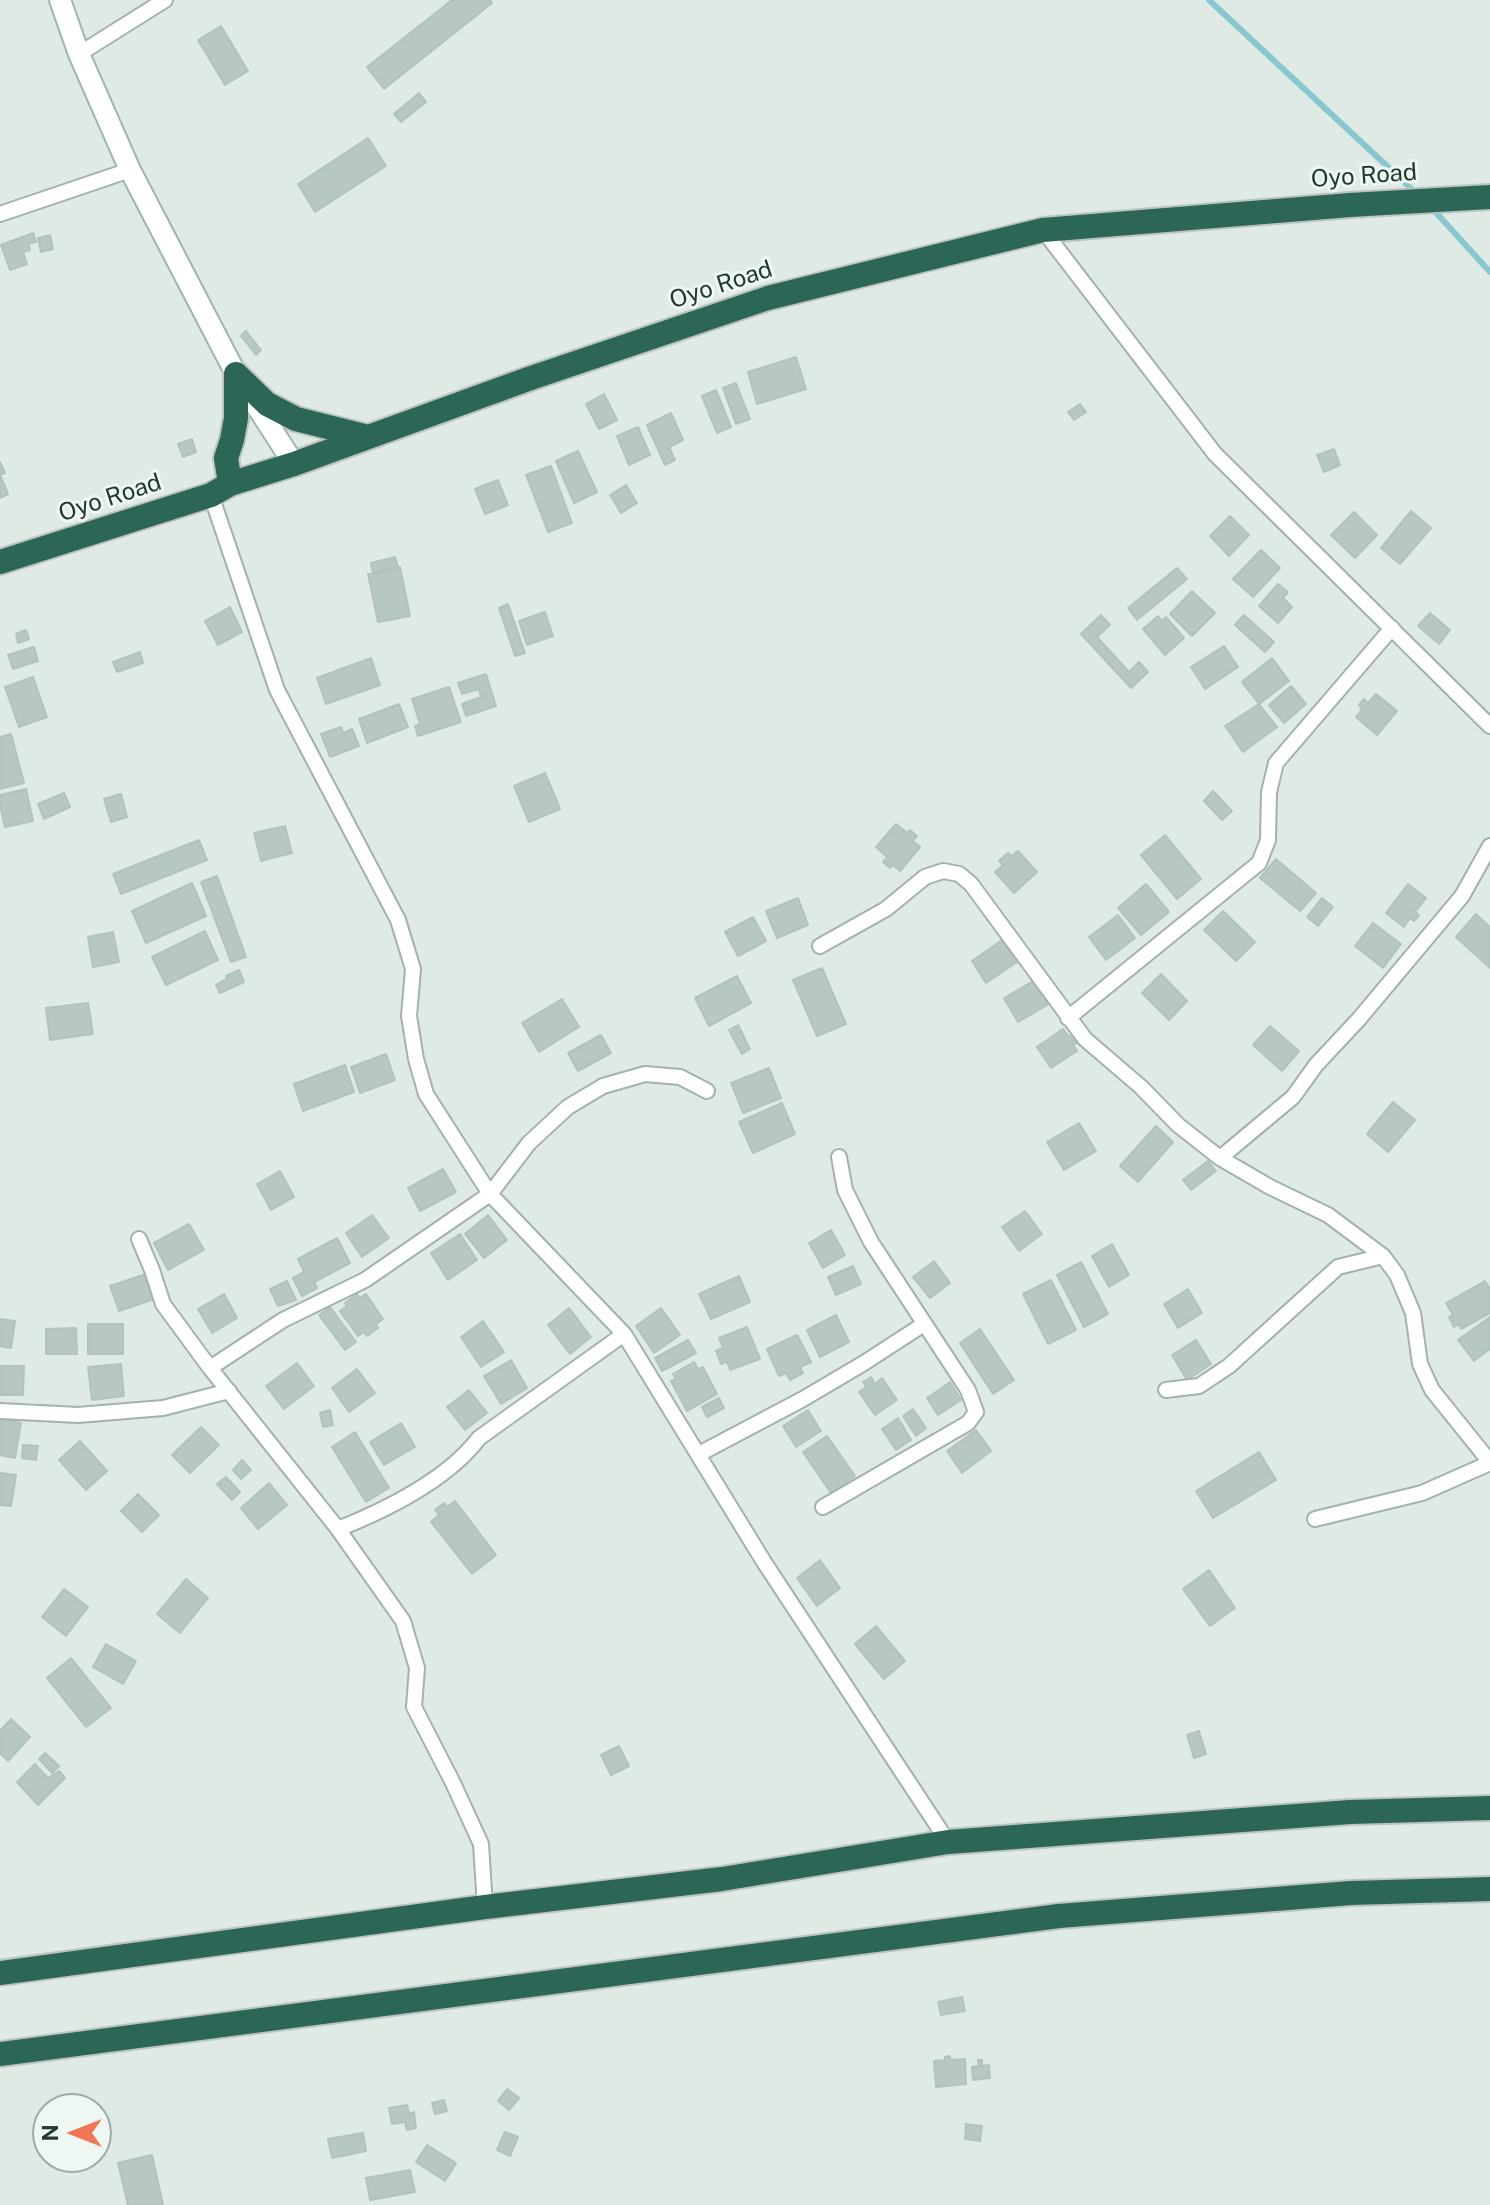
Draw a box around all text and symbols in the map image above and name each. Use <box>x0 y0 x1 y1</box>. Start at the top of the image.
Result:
street label: Oyo Road <box>1310 158 1418 194</box>
street label: Oyo Road <box>666 255 776 315</box>
street label: Oyo Road <box>55 468 165 528</box>
north arrow <box>32 2093 112 2173</box>
text: N <box>37 2124 63 2142</box>

